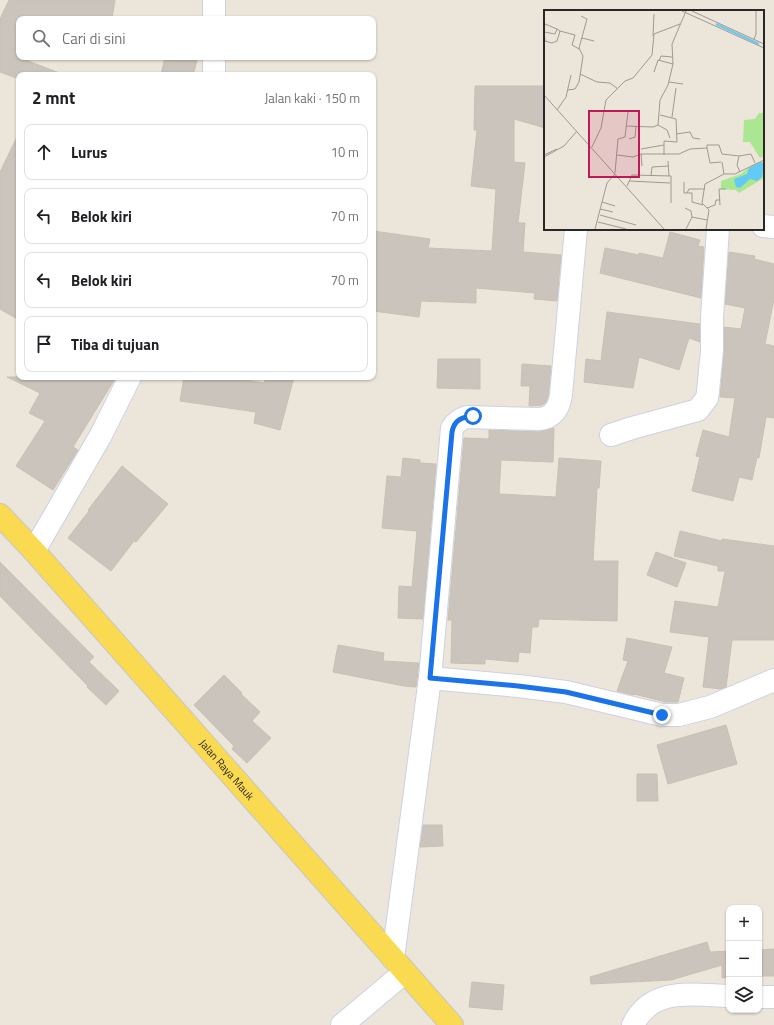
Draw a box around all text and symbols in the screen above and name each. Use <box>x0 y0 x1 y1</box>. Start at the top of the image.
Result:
inset map <box>544 10 764 230</box>
search box <box>16 16 376 60</box>
icon: search <box>30 27 52 49</box>
text: Cari di sini <box>62 27 126 50</box>
text: 2 mnt <box>32 85 75 111</box>
text: Jalan kaki · 150 m <box>264 88 360 108</box>
icon: ahead <box>33 141 55 163</box>
text: Lurus <box>71 141 107 164</box>
text: 10 m <box>331 142 359 162</box>
icon: left <box>33 205 55 227</box>
text: Belok kiri <box>71 205 132 228</box>
text: 70 m <box>331 206 359 226</box>
icon: left <box>33 269 55 291</box>
text: Belok kiri <box>71 269 132 292</box>
text: 70 m <box>331 270 359 290</box>
icon: arrive <box>33 333 55 355</box>
text: Tiba di tujuan <box>71 333 159 356</box>
route start <box>464 407 482 425</box>
route end <box>653 706 671 724</box>
street label: Jalan Raya Mauk <box>196 736 259 804</box>
map controls <box>726 905 762 1013</box>
button: + <box>726 905 762 941</box>
button: − <box>726 941 762 977</box>
button: layers <box>726 977 762 1013</box>

